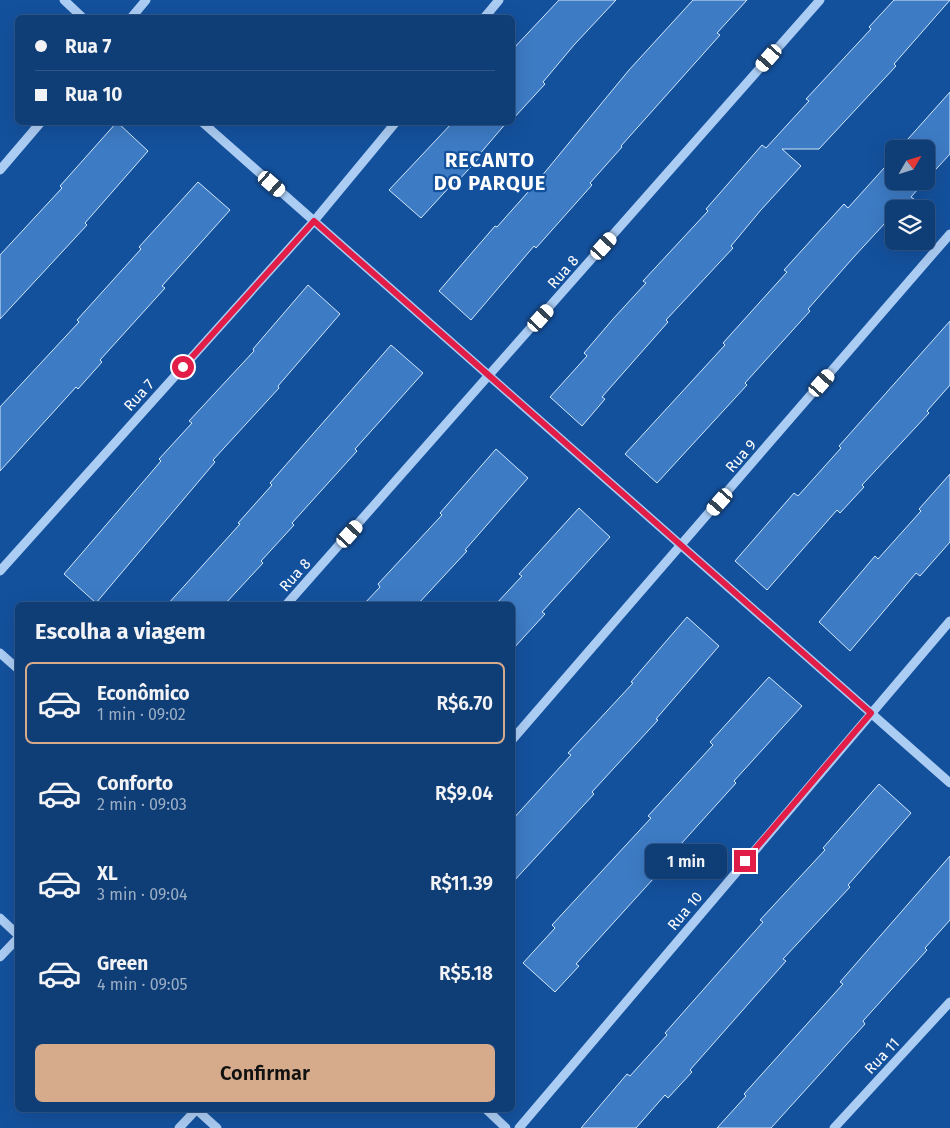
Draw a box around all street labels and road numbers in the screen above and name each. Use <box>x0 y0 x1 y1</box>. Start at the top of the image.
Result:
street label: Rua 8 <box>544 252 582 292</box>
street label: Rua 7 <box>120 375 158 415</box>
street label: Rua 9 <box>722 436 760 476</box>
street label: Rua 8 <box>276 555 314 595</box>
street label: Rua 10 <box>664 888 706 934</box>
street label: Rua 11 <box>861 1034 903 1078</box>

